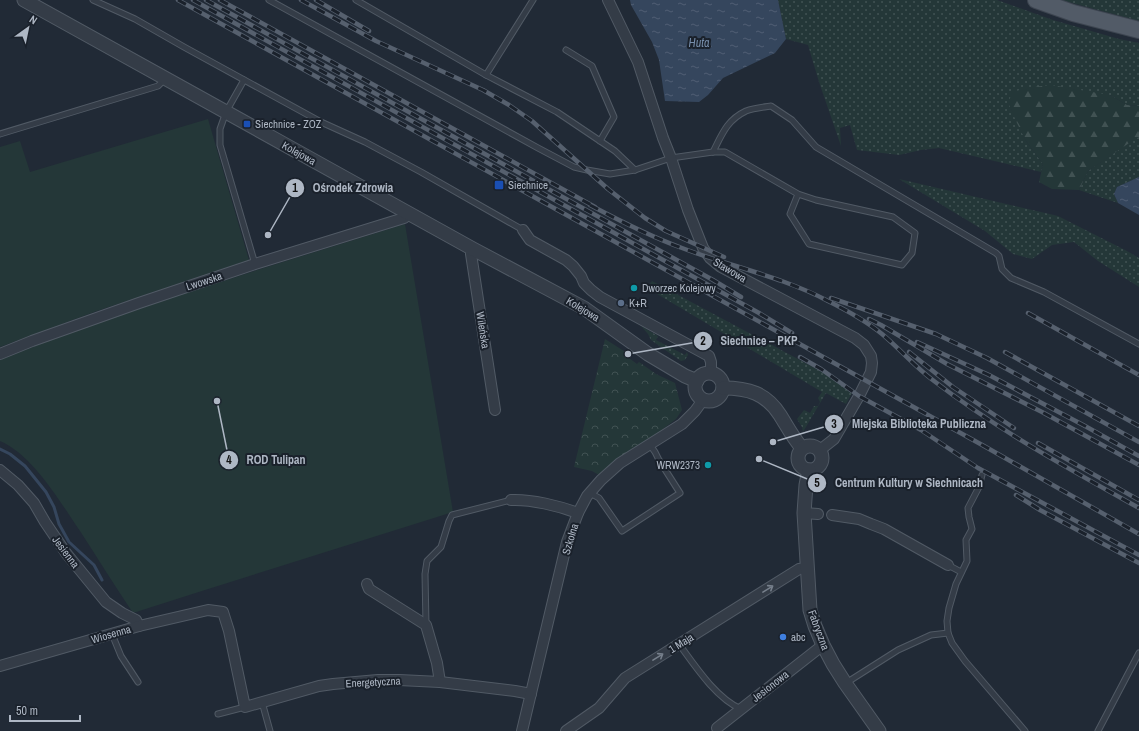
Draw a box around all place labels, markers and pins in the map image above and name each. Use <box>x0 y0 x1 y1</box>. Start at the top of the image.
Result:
place label: Siechnice - ZOZ <box>255 117 322 131</box>
marker: Siechnice - ZOZ <box>242 119 252 129</box>
callout: Ośrodek Zdrowia <box>285 176 401 200</box>
place label: Siechnice <box>508 178 548 192</box>
marker: Siechnice <box>493 179 505 191</box>
place label: Dworzec Kolejowy <box>642 281 716 295</box>
marker: Dworzec Kolejowy <box>629 283 639 293</box>
place label: K+R <box>629 296 647 310</box>
marker: K+R <box>616 298 626 308</box>
callout: Siechnice – PKP <box>693 329 806 353</box>
callout: Miejska Biblioteka Publiczna <box>824 412 994 436</box>
callout: ROD Tulipan <box>219 448 314 472</box>
place label: WRW2373 <box>657 458 700 472</box>
marker: WRW2373 <box>703 460 713 470</box>
callout: Centrum Kultury w Siechnicach <box>807 471 991 495</box>
place label: abc <box>791 630 806 644</box>
marker: abc <box>778 632 788 642</box>

